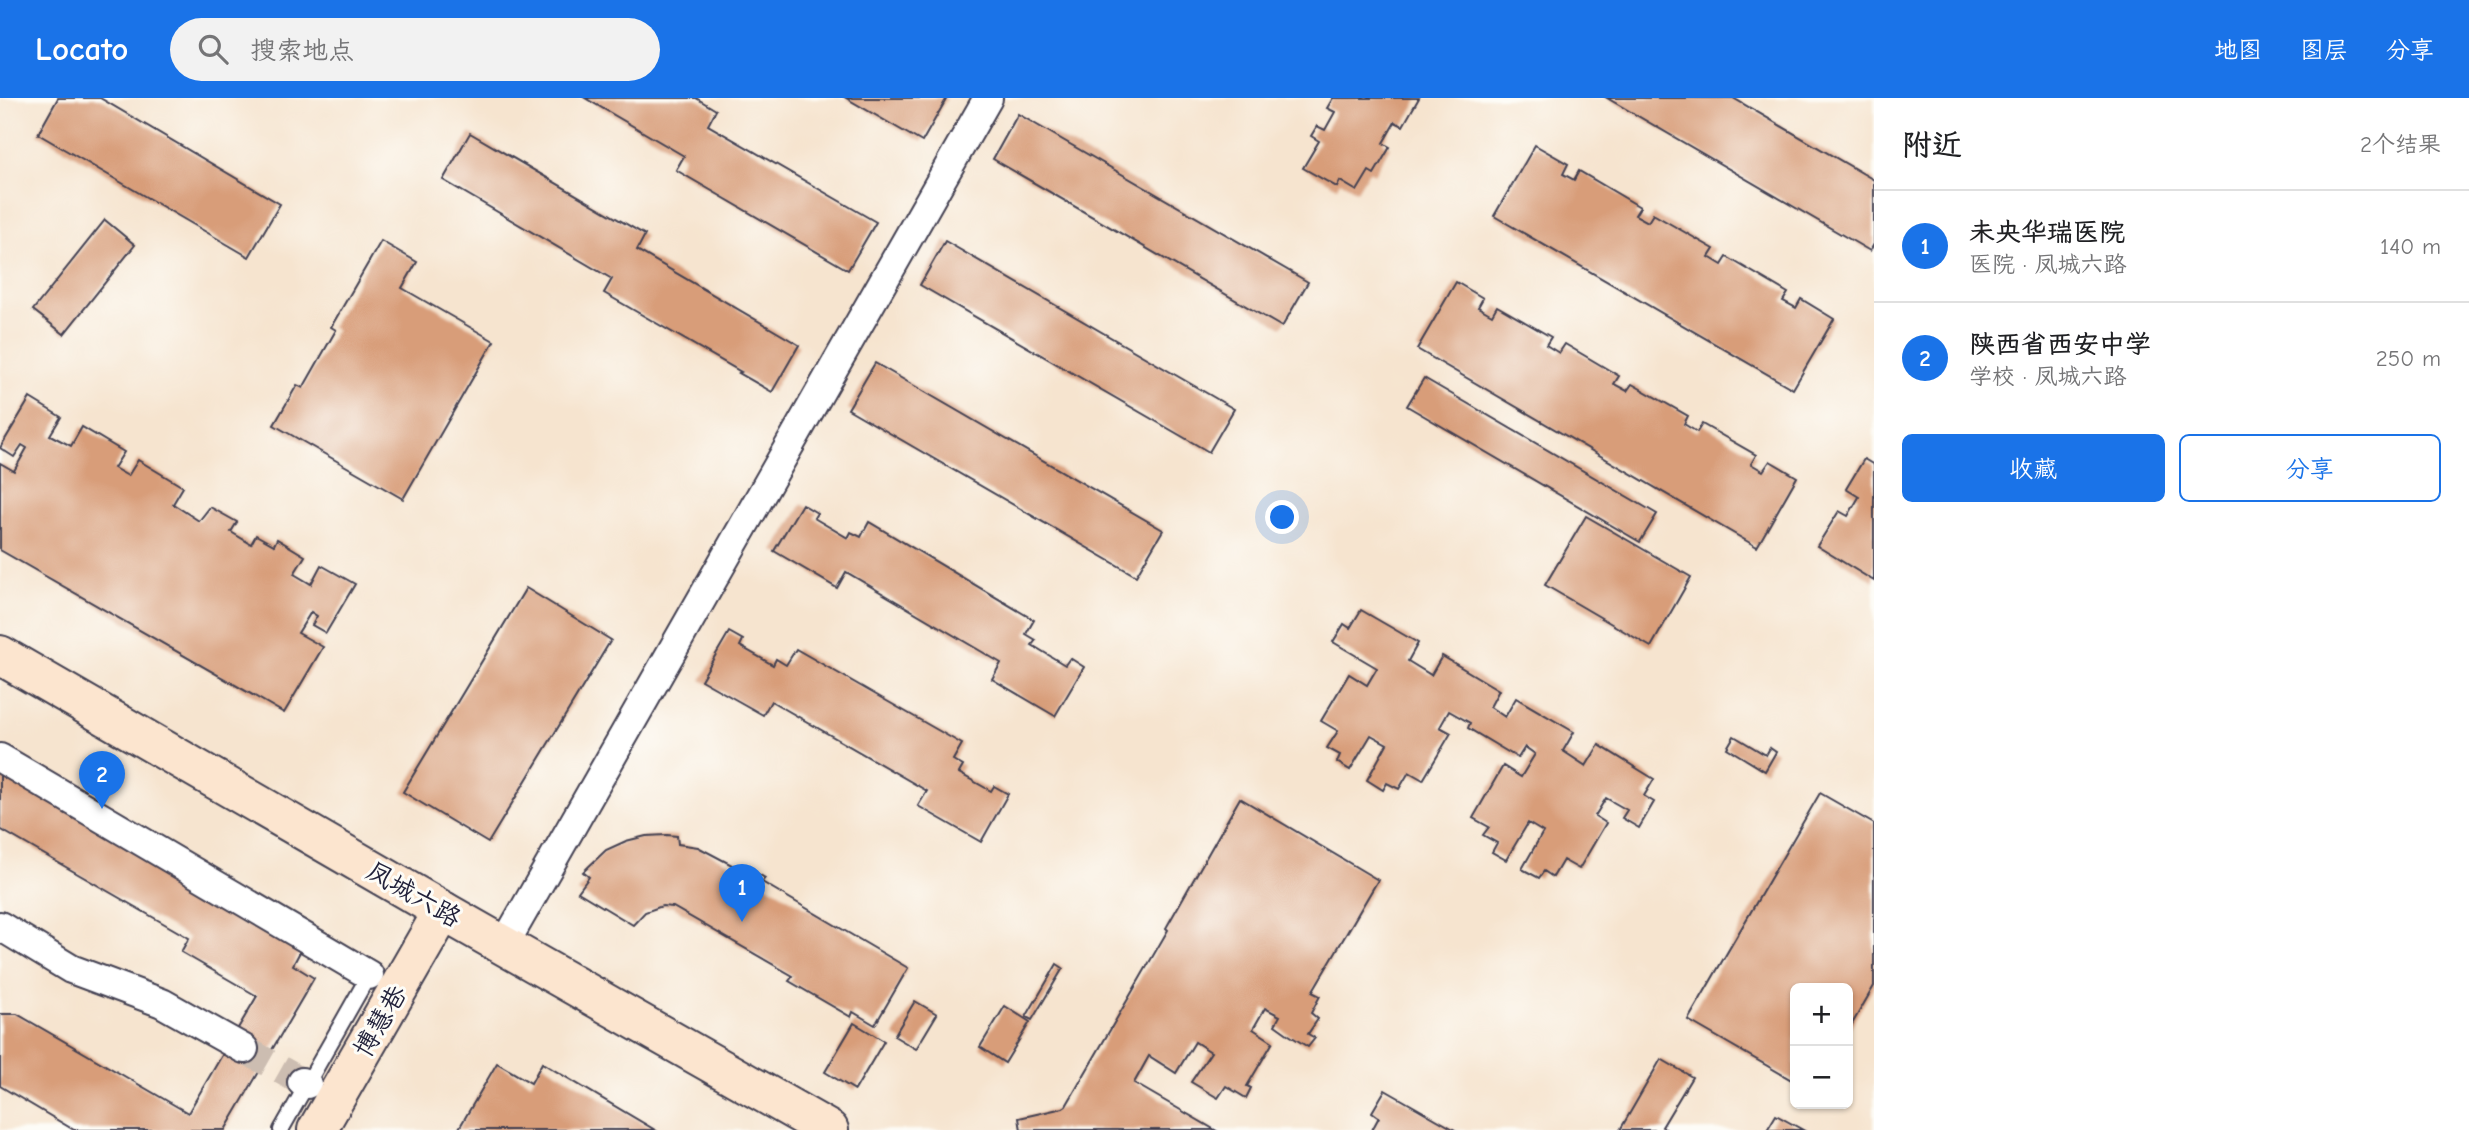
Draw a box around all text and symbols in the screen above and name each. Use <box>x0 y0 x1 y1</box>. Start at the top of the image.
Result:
search box <box>170 18 660 81</box>
text: Locato <box>35 30 128 68</box>
icon: search <box>194 30 232 68</box>
text: 搜索地点 <box>250 36 354 66</box>
text: 地图 <box>2214 36 2262 64</box>
text: 图层 <box>2300 36 2348 64</box>
text: 分享 <box>2386 36 2434 64</box>
text: 附近 <box>1902 128 1962 163</box>
text: 2个结果 <box>2360 131 2441 158</box>
text: 未央华瑞医院 <box>1969 218 2125 248</box>
text: 1 <box>1920 233 1930 260</box>
text: 140 m <box>2380 233 2441 260</box>
text: 医院 · 凤城六路 <box>1969 251 2126 278</box>
text: 陕西省西安中学 <box>1969 330 2151 360</box>
text: 2 <box>1919 345 1931 372</box>
text: 250 m <box>2376 345 2441 372</box>
text: 学校 · 凤城六路 <box>1969 363 2126 390</box>
button: 收藏 <box>1902 434 2165 502</box>
button: 分享 <box>2179 434 2441 502</box>
your location <box>1265 500 1299 534</box>
pin: 2 <box>79 751 125 809</box>
street label: 凤城六路 <box>361 856 466 934</box>
pin: 1 <box>719 864 765 922</box>
street label: 博慧巷 <box>348 980 413 1063</box>
map controls <box>1790 983 1853 1109</box>
button: + <box>1790 983 1853 1046</box>
button: − <box>1790 1046 1853 1109</box>

